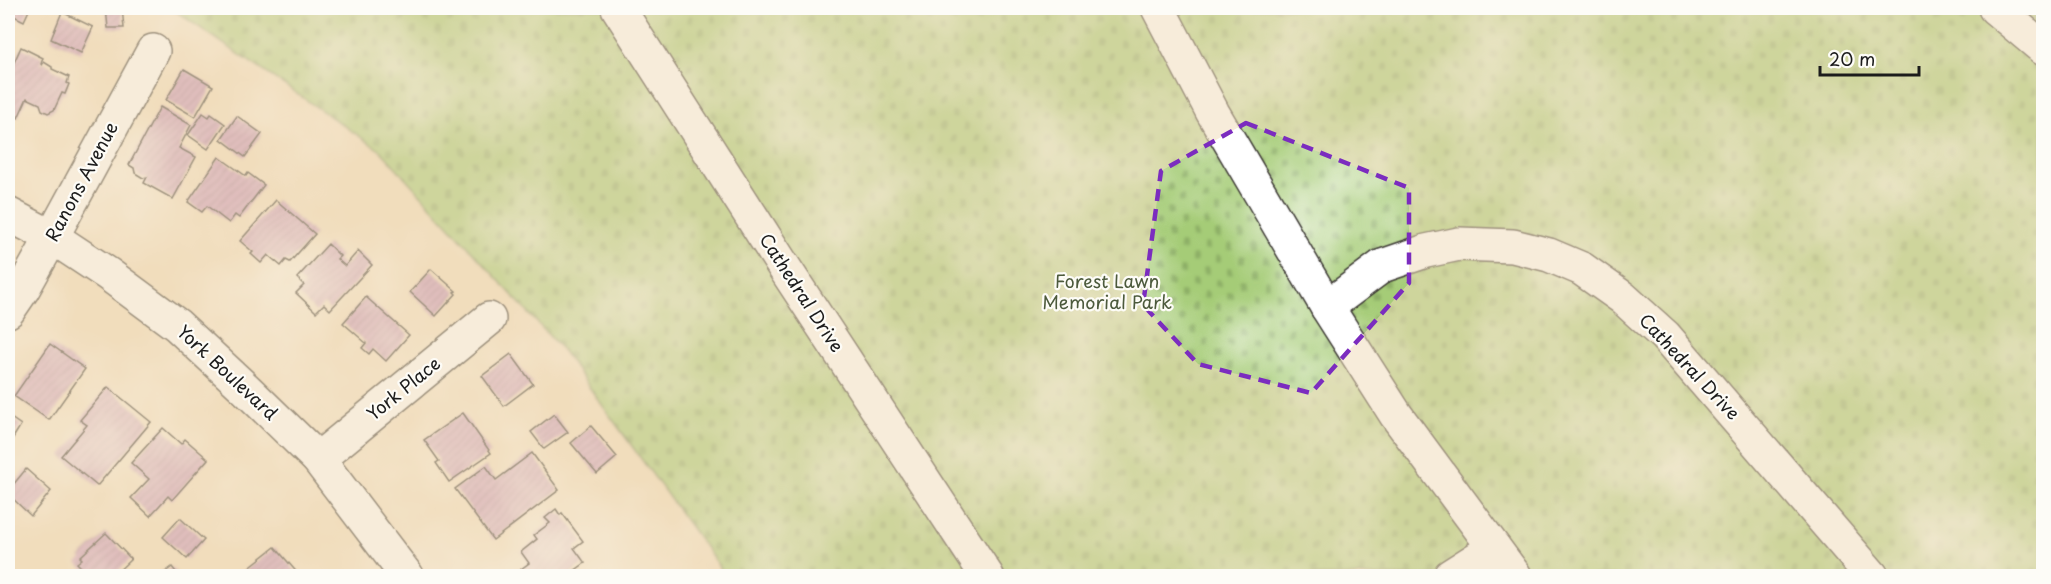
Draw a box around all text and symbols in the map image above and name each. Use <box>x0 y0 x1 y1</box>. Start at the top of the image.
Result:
scale bar <box>1820 39 1919 77</box>
text: 20 m <box>1829 45 1875 72</box>
street label: Ranons Avenue <box>38 116 124 246</box>
street label: Cathedral Drive <box>754 227 851 357</box>
park label: Forest Lawn Memorial Park <box>1042 267 1172 315</box>
street label: Cathedral Drive <box>1633 307 1747 425</box>
street label: York Boulevard <box>172 318 284 426</box>
street label: York Place <box>360 350 446 426</box>

